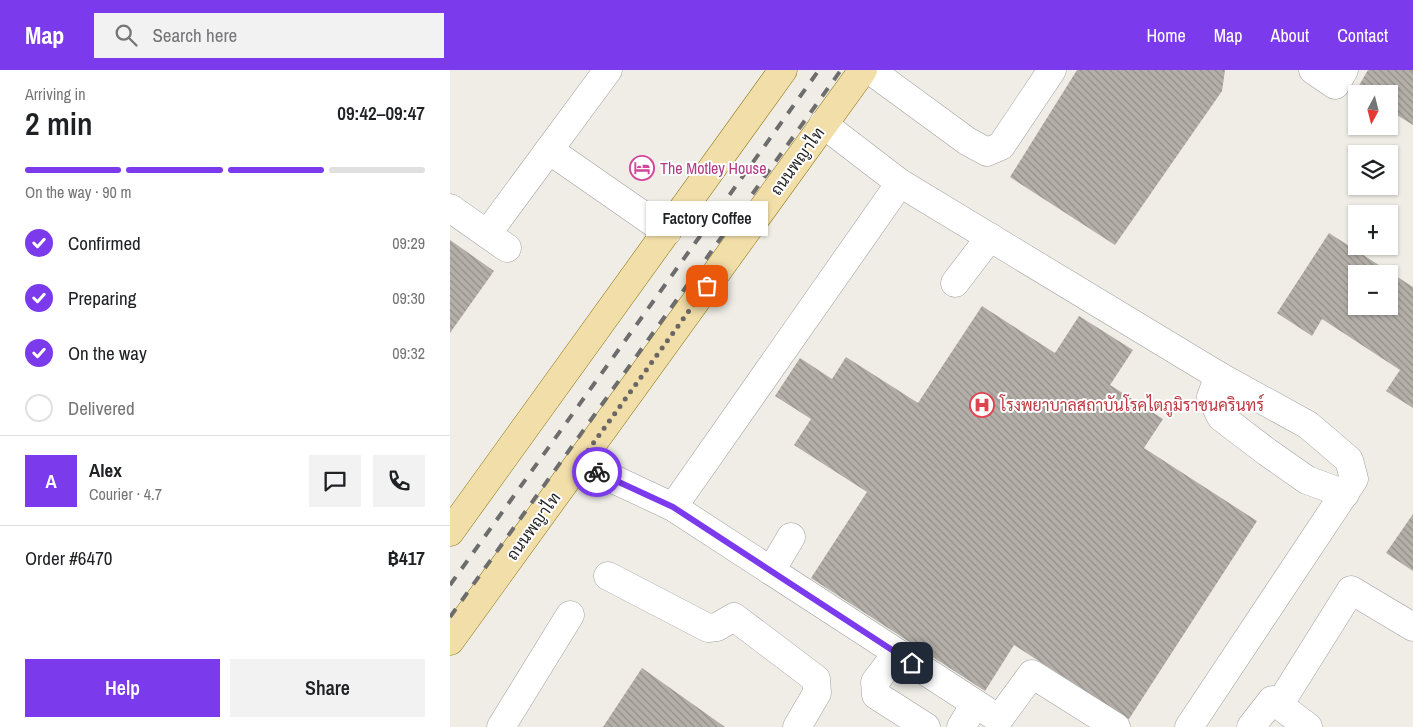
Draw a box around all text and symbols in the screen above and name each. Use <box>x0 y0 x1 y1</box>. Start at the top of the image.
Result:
search box <box>94 13 444 58</box>
text: Map <box>25 19 64 51</box>
icon: search <box>112 21 140 49</box>
text: Search here <box>152 22 237 48</box>
text: Home <box>1146 23 1186 48</box>
text: Map <box>1214 23 1243 48</box>
text: About <box>1271 23 1309 48</box>
text: Contact <box>1337 23 1388 48</box>
text: Arriving in <box>25 83 86 105</box>
north arrow <box>1348 85 1398 135</box>
map controls <box>1348 85 1398 315</box>
text: 09:42–09:47 <box>337 100 425 126</box>
text: 2 min <box>25 102 93 145</box>
street label: ถนนพญาไท <box>765 123 829 199</box>
button: layers <box>1348 145 1398 195</box>
hotel icon: The Motley House <box>629 155 655 181</box>
place label: The Motley House <box>660 157 766 179</box>
text: On the way · 90 m <box>25 181 131 203</box>
callout: Factory Coffee <box>646 201 768 236</box>
button: + <box>1348 205 1398 255</box>
text: Factory Coffee <box>662 207 752 229</box>
icon: check <box>25 229 53 257</box>
text: Confirmed <box>68 230 141 256</box>
text: 09:29 <box>392 232 425 254</box>
pin <box>686 265 728 307</box>
button: − <box>1348 265 1398 315</box>
icon: bag <box>693 272 721 300</box>
icon: check <box>25 284 53 312</box>
text: Preparing <box>68 285 136 311</box>
text: 09:30 <box>392 287 425 309</box>
icon: check <box>25 339 53 367</box>
text: On the way <box>68 340 147 366</box>
text: 09:32 <box>392 342 425 364</box>
hospital icon: โรงพยาบาลสถาบันโรคไตภูมิราชนครินทร์ <box>969 392 995 418</box>
place label: โรงพยาบาลสถาบันโรคไตภูมิราชนครินทร์ <box>999 393 1264 417</box>
text: Delivered <box>68 395 135 421</box>
courier <box>572 447 622 497</box>
button: chat <box>309 455 361 507</box>
button: phone <box>373 455 425 507</box>
text: Alex <box>89 457 122 483</box>
icon: bike <box>583 458 611 486</box>
text: A <box>45 468 57 494</box>
text: Courier · 4.7 <box>89 483 162 505</box>
street label: ถนนพญาไท <box>501 488 565 564</box>
text: Order #6470 <box>25 545 112 571</box>
text: ฿417 <box>388 545 425 571</box>
pin <box>891 642 933 684</box>
icon: home <box>898 649 926 677</box>
button: Help <box>25 659 220 717</box>
button: Share <box>230 659 425 717</box>

